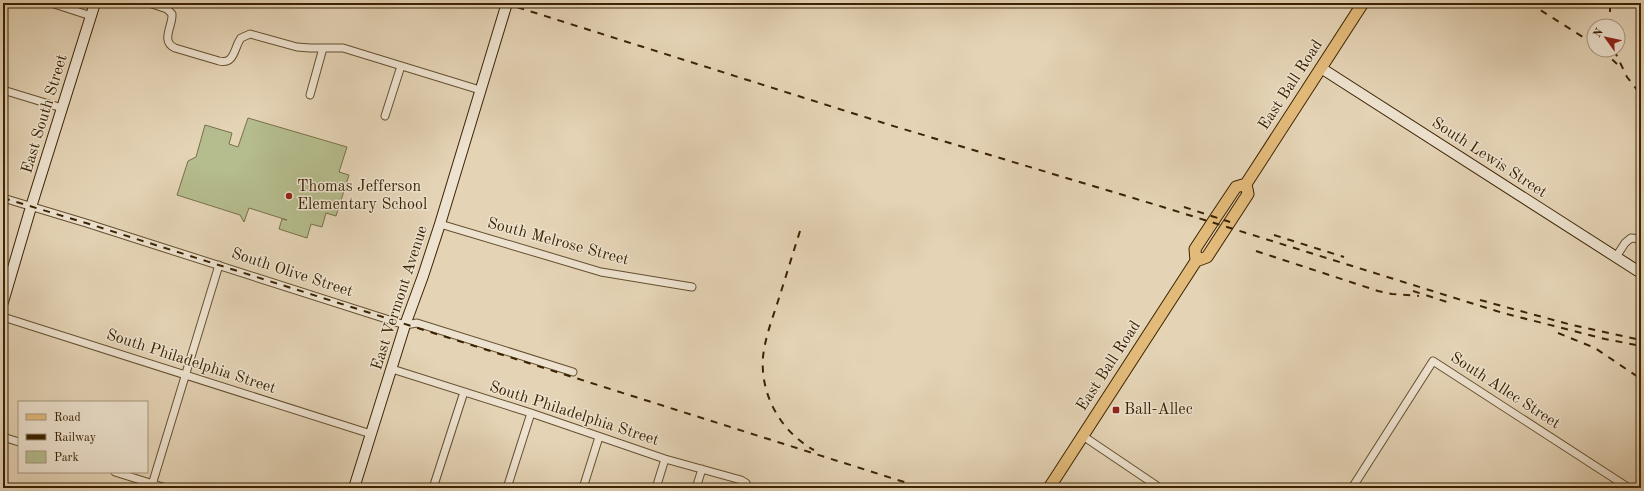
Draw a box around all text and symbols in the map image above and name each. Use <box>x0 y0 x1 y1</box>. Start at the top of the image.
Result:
north arrow <box>1586 18 1626 58</box>
text: N <box>1592 26 1606 40</box>
street label: East Ball Road <box>1256 37 1326 133</box>
street label: East South Street <box>19 52 71 175</box>
street label: South Lewis Street <box>1429 115 1550 201</box>
place label: Thomas Jefferson Elementary School <box>297 179 427 213</box>
marker: Thomas Jefferson Elementary School <box>284 191 294 201</box>
street label: South Melrose Street <box>485 215 631 269</box>
street label: East Vermont Avenue <box>369 224 431 372</box>
street label: South Olive Street <box>229 246 355 300</box>
street label: East Ball Road <box>1074 318 1144 414</box>
street label: South Philadelphia Street <box>104 327 278 397</box>
street label: South Allec Street <box>1447 350 1563 433</box>
street label: South Philadelphia Street <box>487 379 661 449</box>
legend <box>18 401 148 473</box>
place label: Ball-Allec <box>1124 402 1193 418</box>
marker: Ball-Allec <box>1111 405 1121 415</box>
text: Road <box>54 412 81 424</box>
text: Railway <box>54 432 97 444</box>
text: Park <box>54 452 79 464</box>

